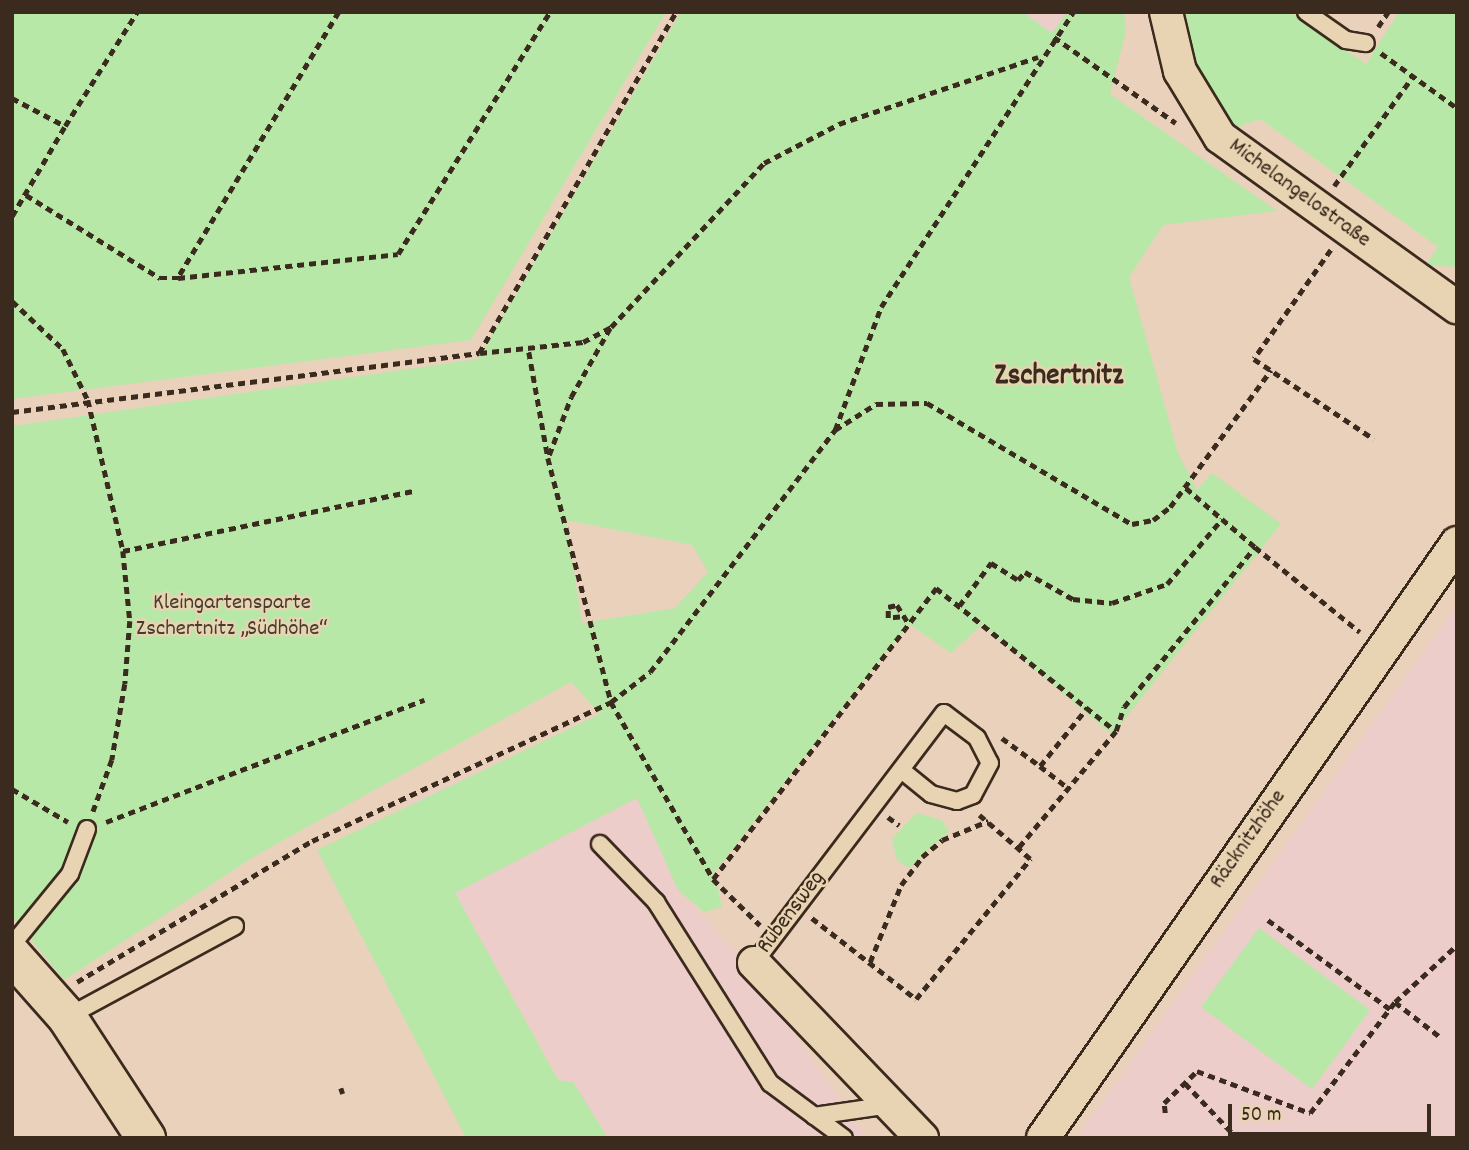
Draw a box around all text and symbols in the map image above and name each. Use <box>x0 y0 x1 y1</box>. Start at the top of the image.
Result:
street label: Michelangelostraße <box>1223 133 1375 255</box>
district label: Zschertnitz <box>995 360 1123 396</box>
park label: Kleingartensparte Zschertnitz „Südhöhe“ <box>136 590 328 644</box>
street label: Räcknitzhöhe <box>1205 785 1293 895</box>
street label: Rubensweg <box>752 866 832 960</box>
scale bar <box>1231 1090 1434 1134</box>
text: 50 m <box>1241 1101 1281 1131</box>

